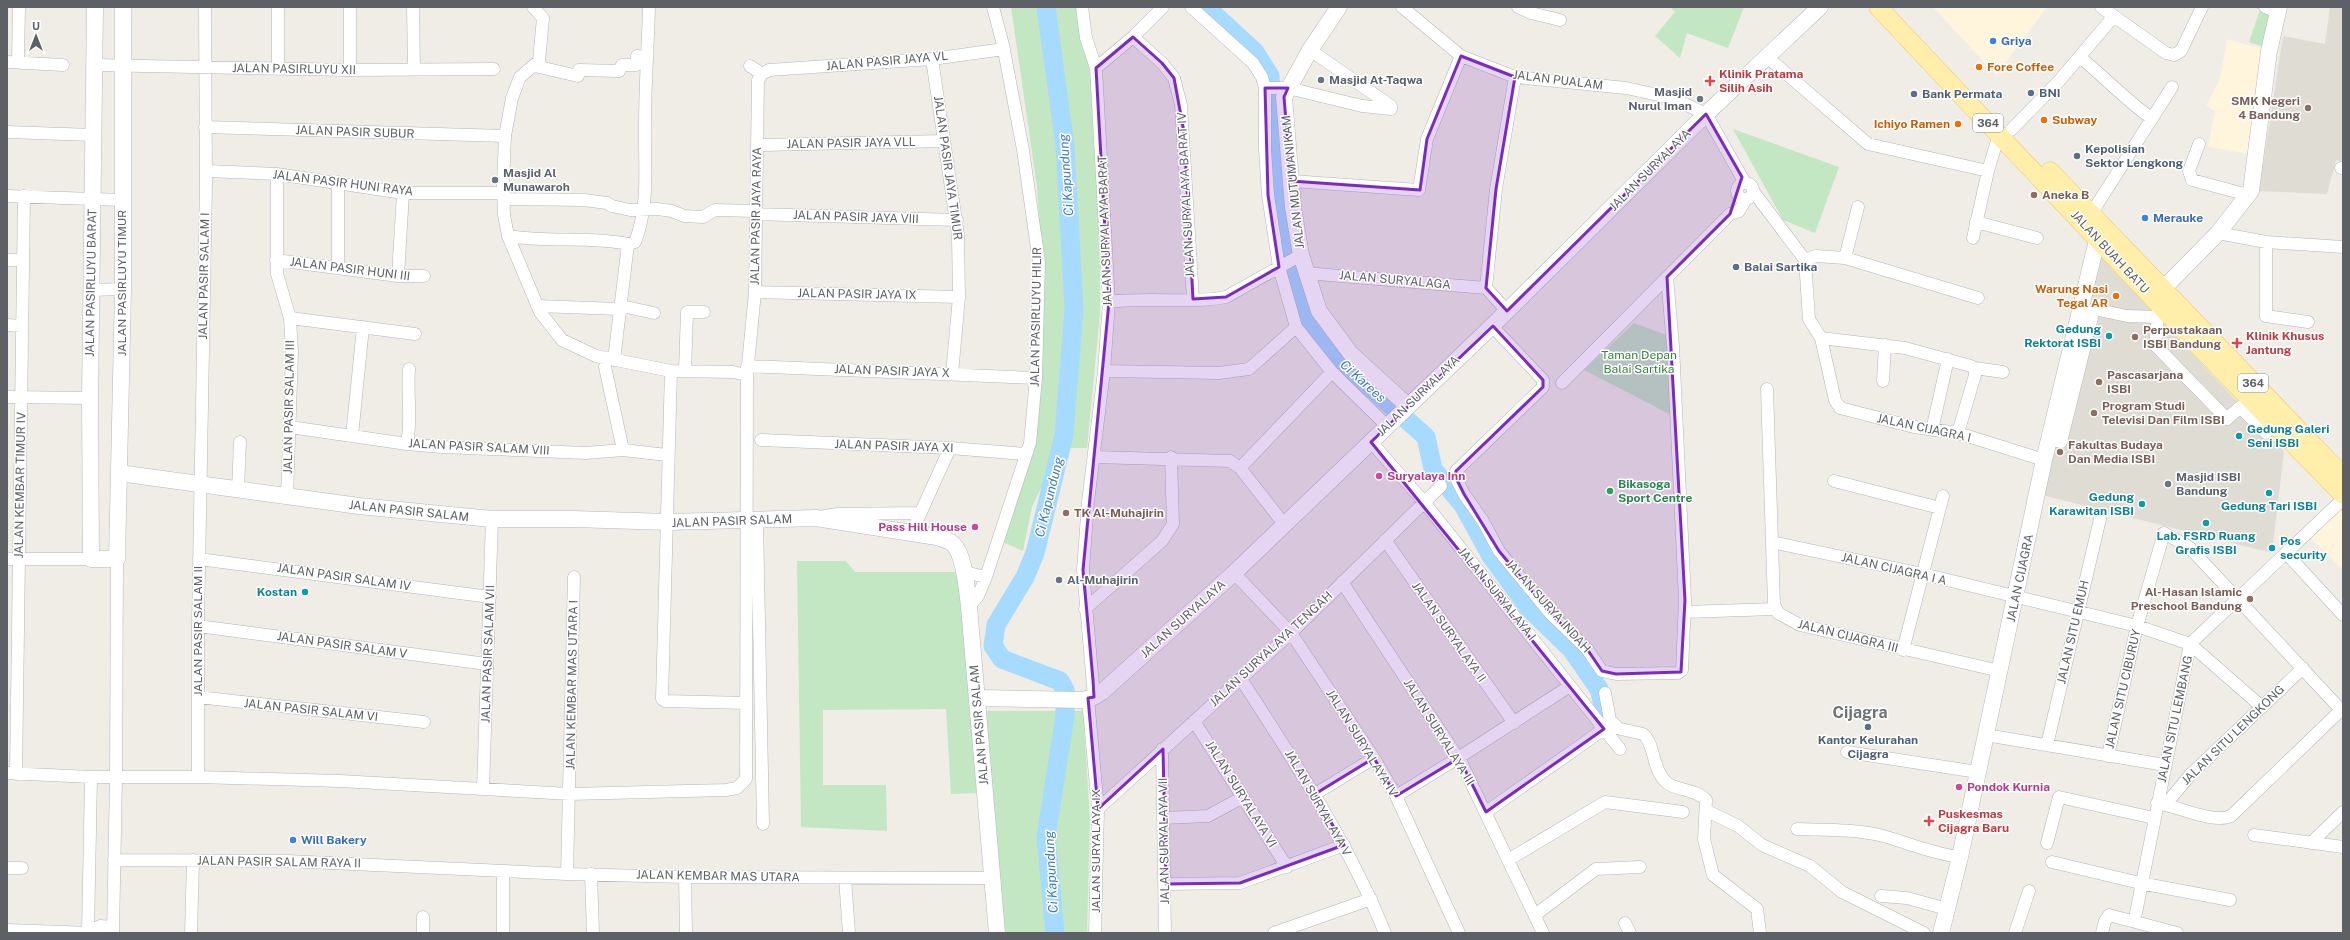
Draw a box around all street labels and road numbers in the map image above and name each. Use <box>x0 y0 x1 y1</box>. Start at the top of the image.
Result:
street label: JALAN PASIR JAYA VL <box>825 49 949 73</box>
street label: JALAN PASIRLUYU XII <box>232 61 356 77</box>
street label: JALAN PUALAM <box>1512 68 1604 92</box>
street label: JALAN PASIR JAYA TIMUR <box>931 95 965 241</box>
street label: JALAN SURYALAYA BARAT IV <box>1175 112 1197 278</box>
road number: 364 <box>1973 114 2003 132</box>
street label: JALAN MUTUMANIKAM <box>1279 115 1307 249</box>
street label: JALAN PASIR SUBUR <box>295 123 415 141</box>
street label: JALAN SURYALAYA <box>1606 126 1694 214</box>
street label: JALAN PASIR JAYA VLL <box>786 135 916 151</box>
street label: JALAN PASIR JAYA RAYA <box>748 146 764 285</box>
street label: JALAN SURYALAYA BARAT <box>1095 155 1115 307</box>
street label: JALAN PASIR HUNI RAYA <box>272 167 415 199</box>
street label: JALAN PASIR JAYA VIII <box>793 208 919 226</box>
street label: JALAN BUAH BATU <box>2068 208 2152 296</box>
street label: JALAN PASIRLUYU BARAT <box>83 209 99 357</box>
street label: JALAN PASIRLUYU TIMUR <box>115 210 129 356</box>
street label: JALAN PASIR SALAM I <box>196 212 212 340</box>
street label: JALAN PASIRLUYU HILIR <box>1028 247 1044 387</box>
street label: JALAN PASIR HUNI III <box>289 255 411 283</box>
street label: JALAN SURYALAGA <box>1338 268 1452 292</box>
street label: JALAN PASIR JAYA IX <box>797 286 917 302</box>
street label: JALAN PASIR SALAM III <box>281 340 297 474</box>
street label: JALAN SURYALAYA <box>1374 353 1463 439</box>
street label: JALAN PASIR JAYA X <box>834 362 950 380</box>
road number: 364 <box>2238 374 2268 392</box>
street label: JALAN CIJAGRA I <box>1876 411 1972 445</box>
street label: JALAN KEMBAR TIMUR IV <box>12 412 28 558</box>
street label: JALAN PASIR SALAM VIII <box>408 436 550 458</box>
street label: JALAN PASIR JAYA XI <box>834 437 954 455</box>
street label: JALAN PASIR SALAM <box>348 498 470 524</box>
street label: JALAN PASIR SALAM <box>671 512 793 530</box>
street label: JALAN CIJAGRA <box>2004 532 2036 623</box>
street label: JALAN SURYALAYA I <box>1455 545 1539 643</box>
street label: JALAN CIJAGRA I A <box>1840 550 1948 588</box>
street label: JALAN SURYA INDAH <box>1502 556 1594 656</box>
street label: JALAN PASIR SALAM IV <box>276 561 412 593</box>
street label: JALAN PASIR SALAM II <box>191 566 205 696</box>
street label: JALAN SURYALAYA <box>1138 577 1229 661</box>
street label: JALAN SURYALAYA II <box>1409 579 1489 685</box>
street label: JALAN SITU EMUH <box>2054 579 2092 685</box>
street label: JALAN PASIR SALAM VII <box>479 585 497 723</box>
street label: JALAN SURYALAYA TENGAH <box>1207 588 1335 710</box>
street label: JALAN KEMBAR MAS UTARA I <box>564 600 580 770</box>
street label: JALAN CIJAGRA III <box>1796 617 1900 655</box>
street label: JALAN SITU CIBURUY <box>2102 627 2144 750</box>
street label: JALAN PASIR SALAM V <box>276 629 408 661</box>
street label: JALAN SITU LEMBANG <box>2155 654 2195 784</box>
street label: JALAN PASIR SALAM <box>967 664 991 786</box>
street label: JALAN SURYALAYA III <box>1401 676 1477 788</box>
street label: JALAN SITU LENGKONG <box>2179 682 2287 788</box>
street label: JALAN SURYALAYA IV <box>1323 687 1401 799</box>
street label: JALAN PASIR SALAM VI <box>243 696 379 724</box>
street label: JALAN SURYALAYA VI <box>1202 738 1280 850</box>
street label: JALAN SURYALAYA V <box>1282 748 1354 858</box>
street label: JALAN SURYALAYA VII <box>1156 777 1172 905</box>
street label: JALAN SURYALAYA IX <box>1089 789 1103 913</box>
street label: JALAN PASIR SALAM RAYA II <box>197 854 361 870</box>
street label: JALAN KEMBAR MAS UTARA <box>636 868 800 884</box>

